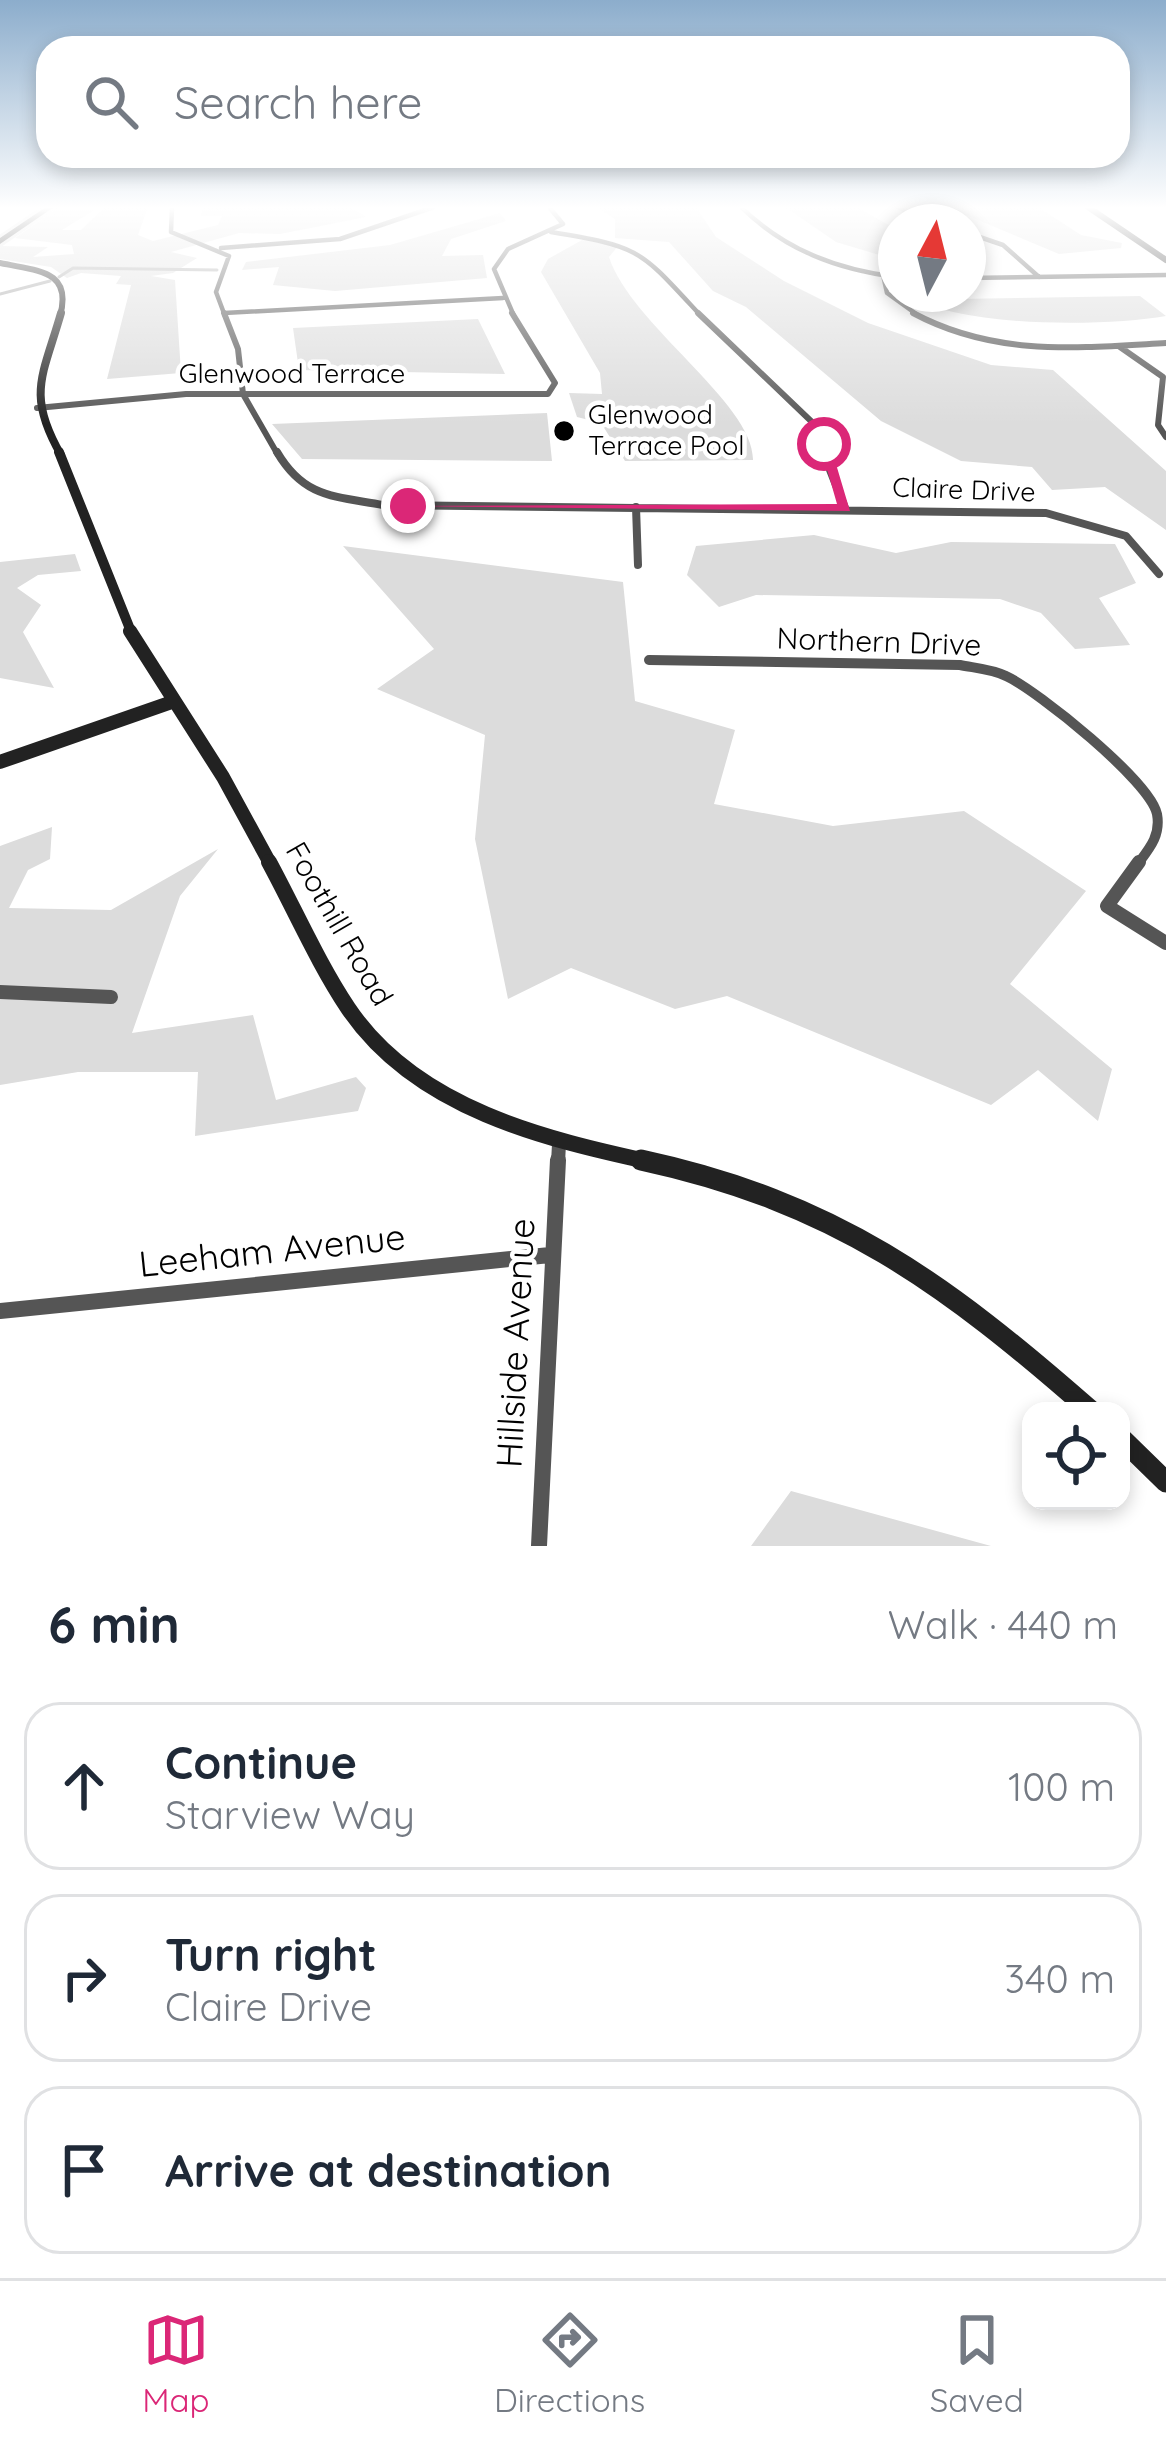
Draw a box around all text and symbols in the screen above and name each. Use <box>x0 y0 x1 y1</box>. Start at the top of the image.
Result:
search box <box>36 36 1130 168</box>
icon: search <box>78 69 144 135</box>
text: Search here <box>174 74 422 130</box>
north arrow <box>878 204 986 312</box>
street label: Glenwood Terrace <box>179 356 405 390</box>
place label: Glenwood Terrace Pool <box>588 397 744 462</box>
route start <box>797 417 851 471</box>
marker: Glenwood Terrace Pool <box>551 418 577 444</box>
street label: Claire Drive <box>892 470 1036 508</box>
route end <box>381 479 435 533</box>
street label: Northern Drive <box>776 618 982 664</box>
street label: Foothill Road <box>278 835 402 1012</box>
street label: Leeham Avenue <box>136 1213 408 1286</box>
street label: Hillside Avenue <box>485 1217 544 1469</box>
map controls <box>1022 1402 1130 1510</box>
button: locate <box>1022 1402 1130 1510</box>
text: 6 min <box>48 1592 180 1656</box>
text: Walk · 440 m <box>888 1600 1118 1649</box>
text: Continue <box>165 1734 357 1790</box>
icon: ahead <box>51 1753 117 1819</box>
text: 100 m <box>1008 1762 1115 1811</box>
text: Starview Way <box>165 1790 415 1839</box>
text: Turn right <box>165 1926 377 1982</box>
icon: right <box>51 1945 117 2011</box>
text: 340 m <box>1005 1954 1115 2003</box>
text: Claire Drive <box>165 1982 372 2031</box>
icon: arrive <box>51 2137 117 2203</box>
text: Arrive at destination <box>165 2142 611 2198</box>
tab: Map <box>142 2307 210 2420</box>
tab: Directions <box>494 2307 645 2420</box>
tab: Saved <box>930 2307 1024 2420</box>

